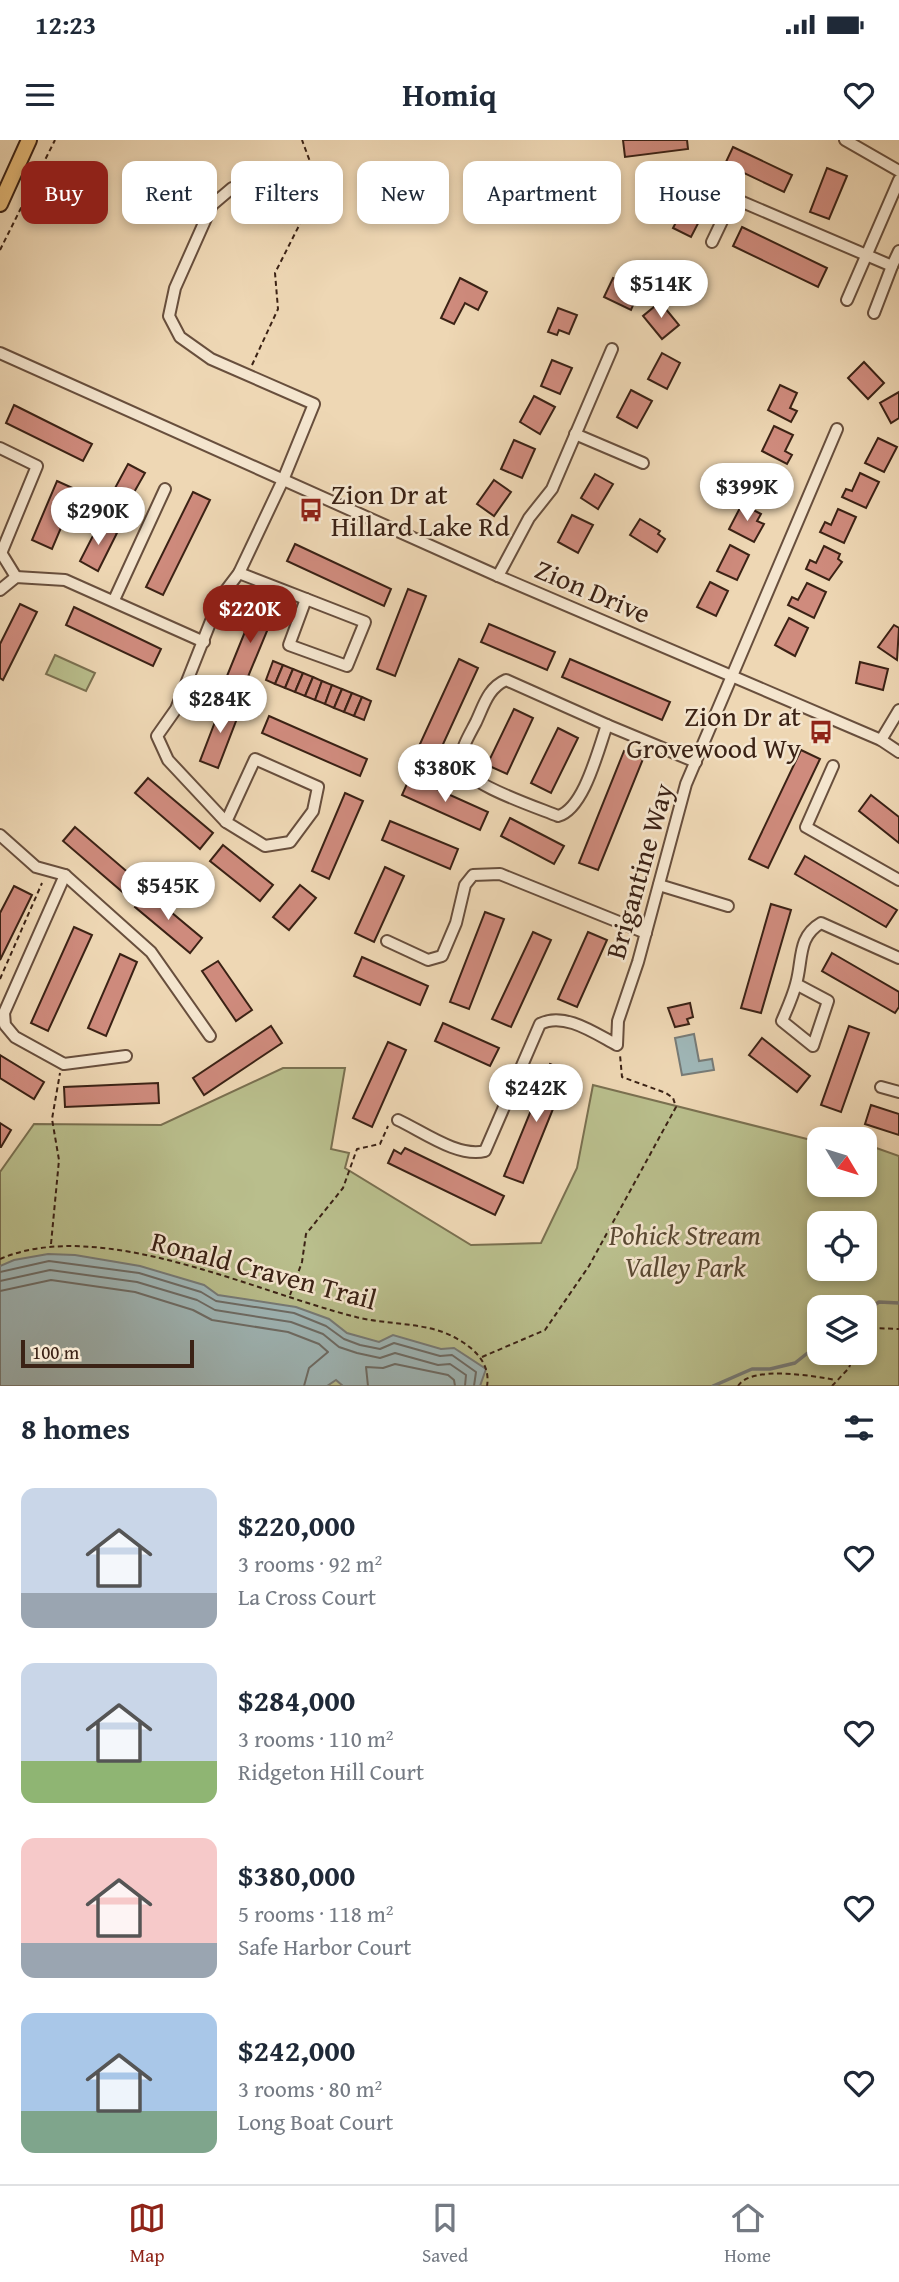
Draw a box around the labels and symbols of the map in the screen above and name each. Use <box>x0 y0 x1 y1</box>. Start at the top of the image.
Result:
pin: $514K <box>612 260 710 320</box>
pin: $399K <box>698 464 796 523</box>
place label: Zion Dr at Hillard Lake Rd <box>331 473 510 546</box>
pin: $290K <box>49 488 147 547</box>
bus stop icon: Zion Dr at Hillard Lake Rd <box>297 496 325 524</box>
street label: Zion Drive <box>529 548 657 633</box>
pin: $220K <box>201 586 299 645</box>
pin: $284K <box>171 676 269 735</box>
place label: Zion Dr at Grovewood Wy <box>626 695 801 768</box>
bus stop icon: Zion Dr at Grovewood Wy <box>807 718 835 746</box>
pin: $380K <box>396 744 494 804</box>
street label: Brigantine Way <box>594 778 683 963</box>
pin: $545K <box>119 862 217 922</box>
pin: $242K <box>487 1065 585 1124</box>
north arrow <box>807 1127 877 1197</box>
park label: Pohick Stream Valley Park <box>608 1214 761 1287</box>
street label: Ronald Craven Trail <box>147 1220 382 1319</box>
scale bar <box>21 1337 194 1369</box>

